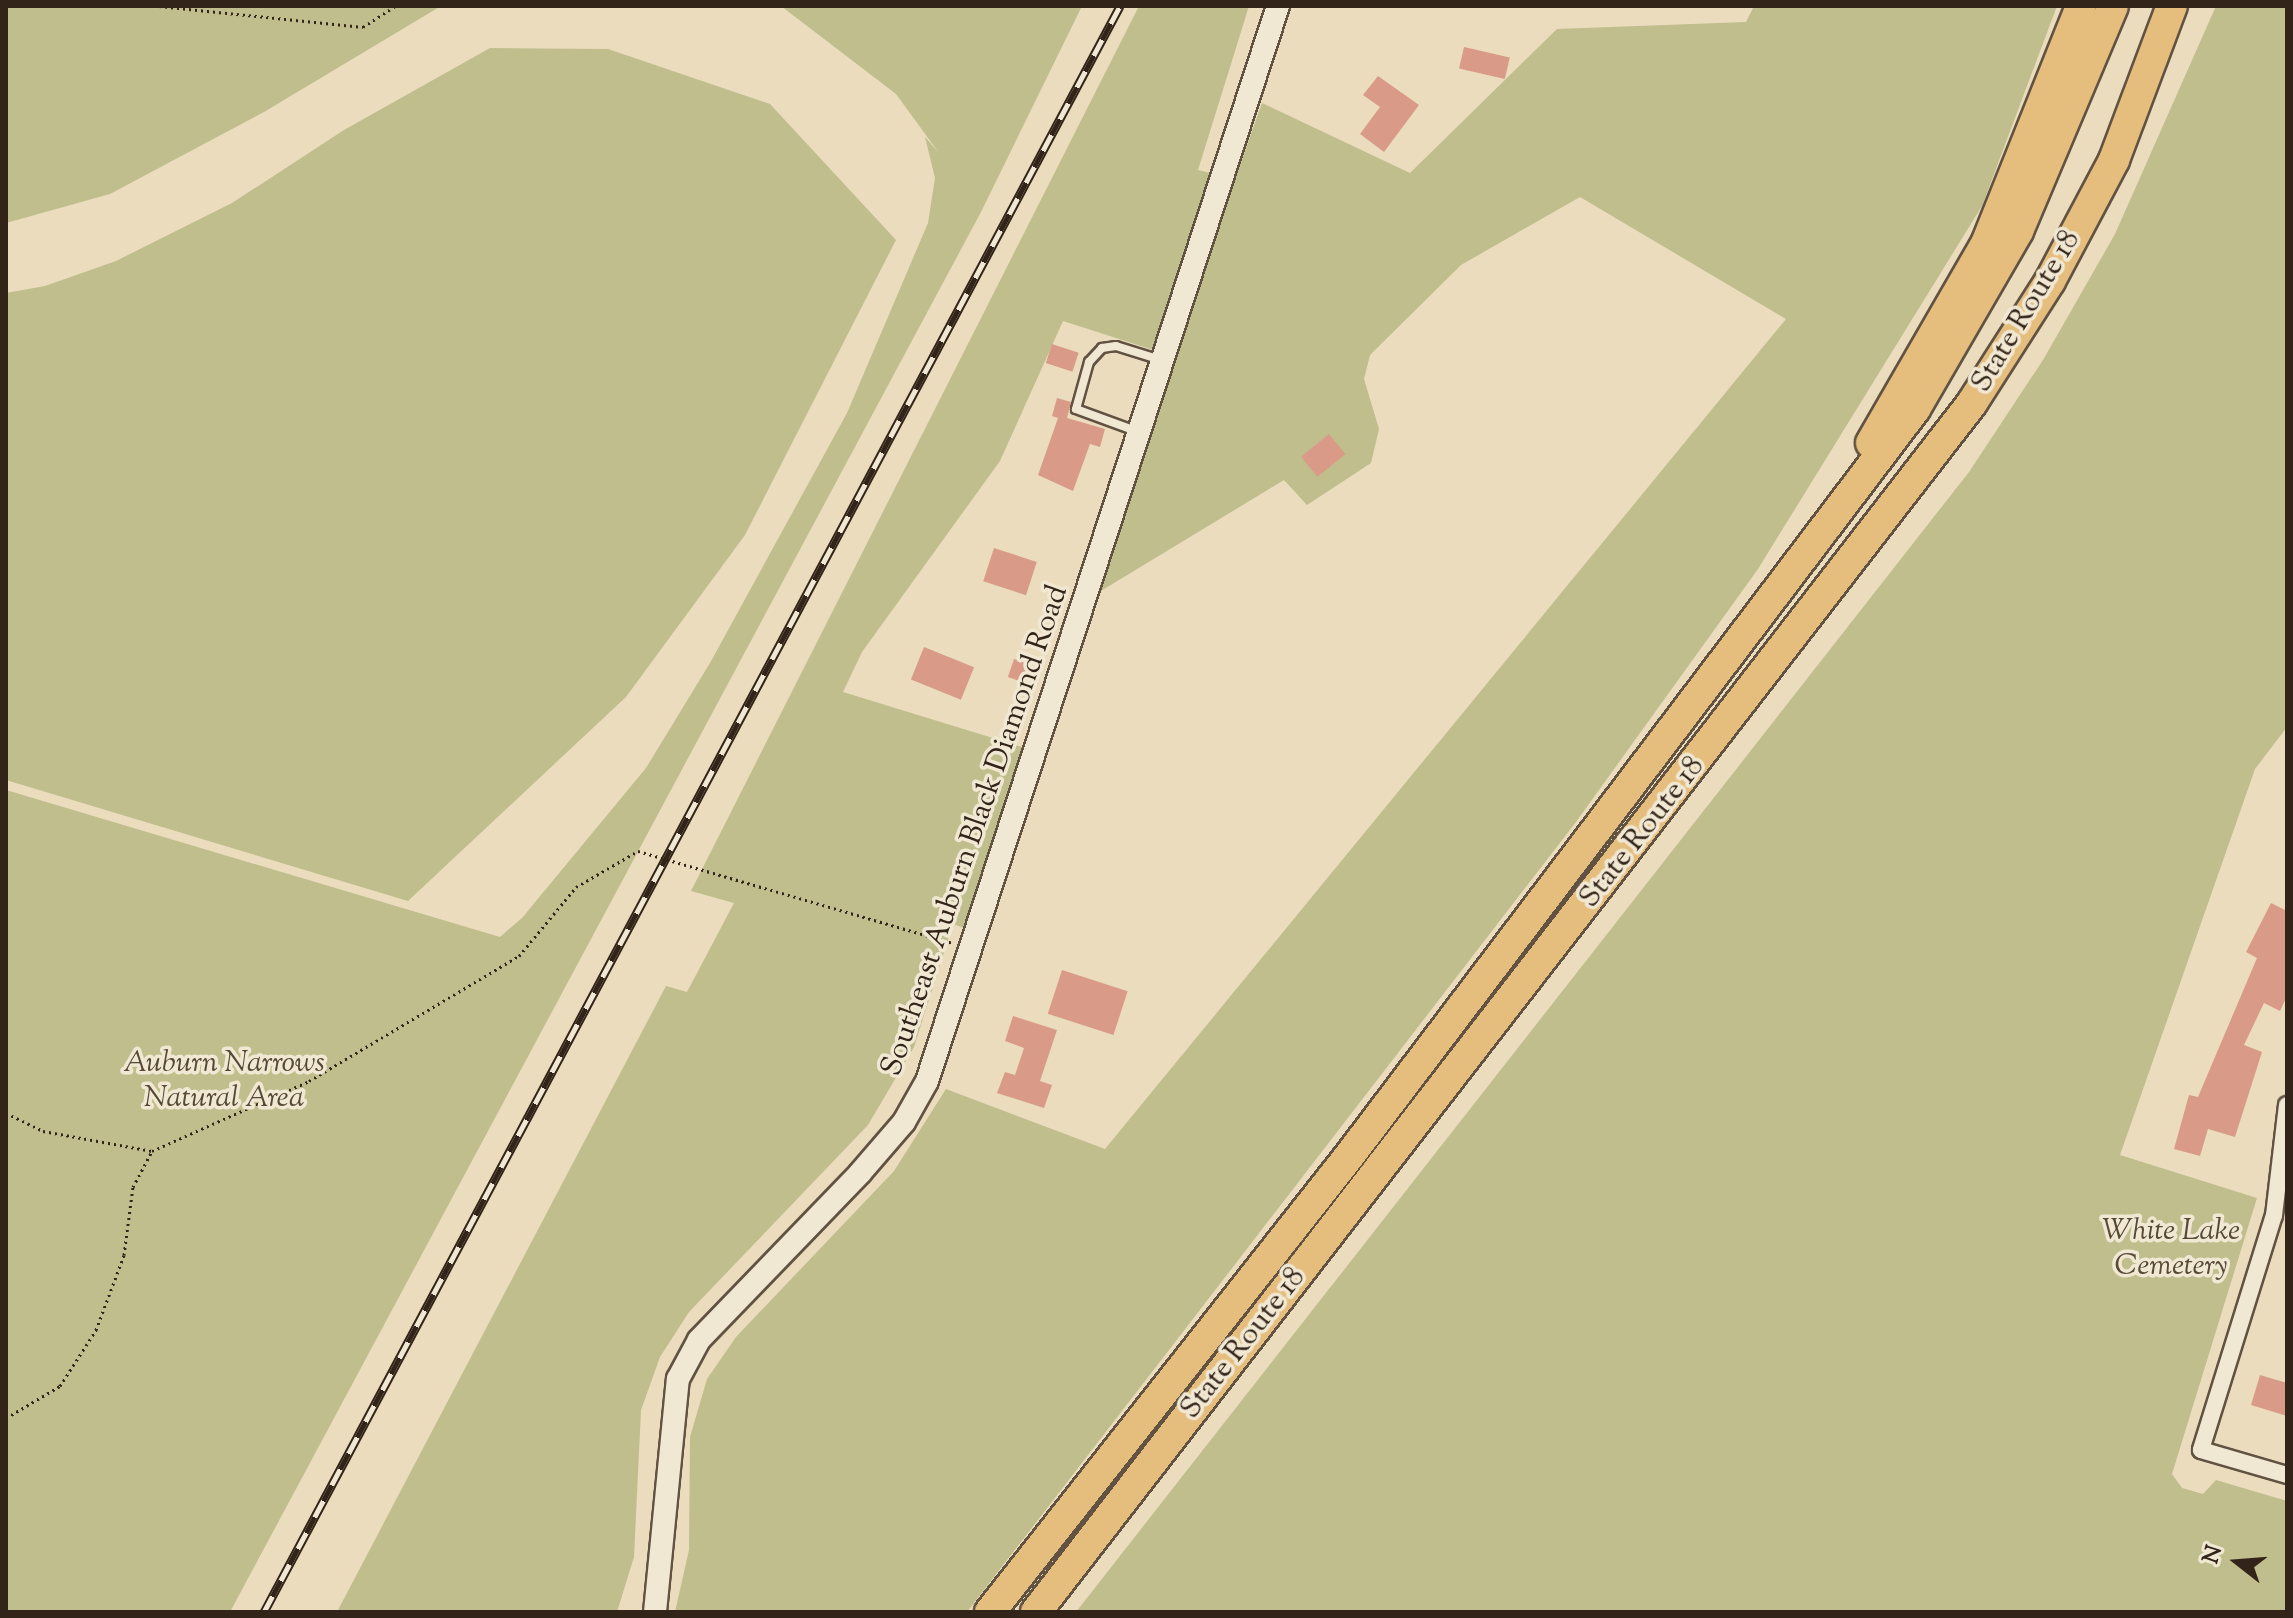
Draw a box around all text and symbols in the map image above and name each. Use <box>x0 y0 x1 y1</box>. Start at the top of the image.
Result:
street label: State Route 18 <box>1965 225 2089 399</box>
street label: Southeast Auburn Black Diamond Road <box>875 581 1077 1081</box>
street label: State Route 18 <box>1573 750 1713 916</box>
park label: Auburn Narrows Natural Area <box>123 1046 325 1116</box>
park label: White Lake Cemetery <box>2102 1214 2240 1284</box>
street label: State Route 18 <box>1174 1261 1314 1427</box>
north arrow <box>2197 1522 2277 1602</box>
text: N <box>2196 1542 2232 1568</box>

